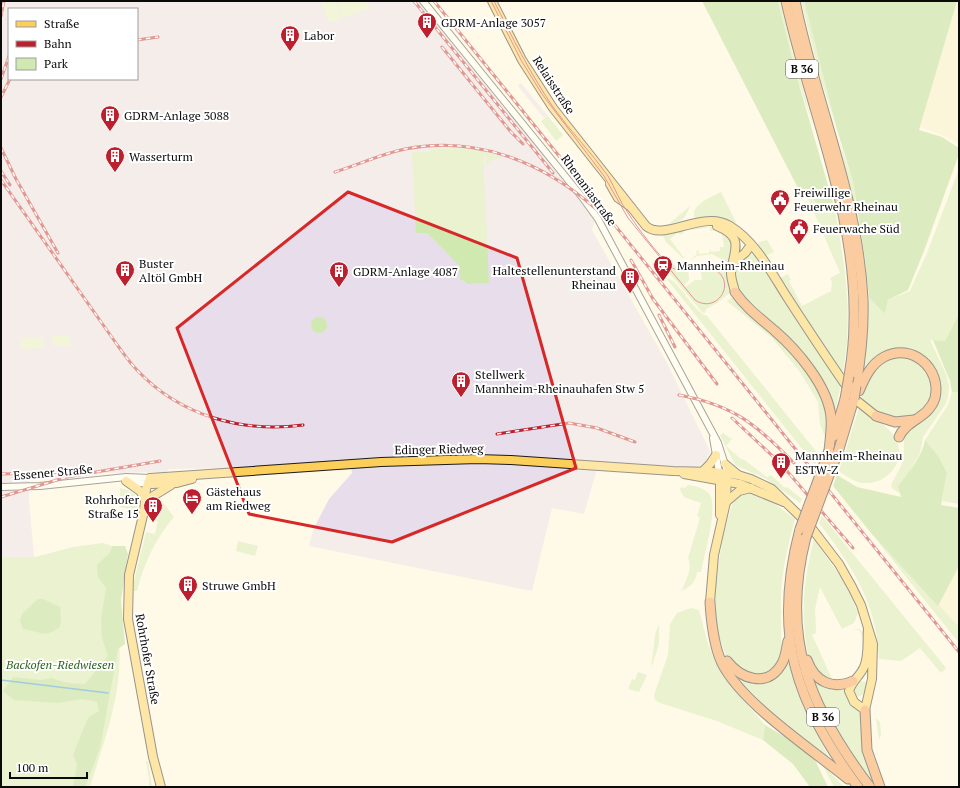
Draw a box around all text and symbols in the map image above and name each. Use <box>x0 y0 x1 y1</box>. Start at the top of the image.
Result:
legend <box>8 8 138 80</box>
building icon: GDRM-Anlage 3057 <box>416 11 438 39</box>
place label: GDRM-Anlage 3057 <box>441 15 546 30</box>
text: Straße <box>44 16 79 31</box>
building icon: Labor <box>279 24 301 52</box>
place label: Labor <box>304 28 335 43</box>
text: Bahn <box>44 36 72 51</box>
street label: Relaisstraße <box>530 53 578 117</box>
text: Park <box>44 56 69 71</box>
road number: B 36 <box>786 60 818 78</box>
building icon: GDRM-Anlage 3088 <box>99 104 121 132</box>
place label: GDRM-Anlage 3088 <box>124 108 229 123</box>
building icon: Wasserturm <box>104 145 126 173</box>
place label: Wasserturm <box>129 149 193 164</box>
street label: Rhenaniastraße <box>558 151 620 229</box>
place label: Freiwillige Feuerwehr Rheinau <box>794 185 898 214</box>
public building icon: Freiwillige Feuerwehr Rheinau <box>769 188 791 216</box>
public building icon: Feuerwache Süd <box>788 217 810 245</box>
place label: Feuerwache Süd <box>813 221 900 236</box>
station icon: Mannheim-Rheinau <box>652 254 674 282</box>
place label: Buster Altöl GmbH <box>139 256 203 285</box>
place label: Mannheim-Rheinau <box>677 258 784 273</box>
building icon: Buster Altöl GmbH <box>114 259 136 287</box>
building icon: GDRM-Anlage 4087 <box>328 260 350 288</box>
place label: Haltestellenunterstand Rheinau <box>492 263 616 292</box>
place label: GDRM-Anlage 4087 <box>353 264 458 279</box>
building icon: Haltestellenunterstand Rheinau <box>619 266 641 294</box>
place label: Stellwerk Mannheim-Rheinauhafen Stw 5 <box>475 367 644 396</box>
building icon: Stellwerk Mannheim-Rheinauhafen Stw 5 <box>450 370 472 398</box>
street label: Edinger Riedweg <box>394 441 484 457</box>
place label: Mannheim-Rheinau ESTW-Z <box>795 448 902 477</box>
building icon: Mannheim-Rheinau ESTW-Z <box>770 451 792 479</box>
street label: Essener Straße <box>13 461 93 483</box>
place label: Gästehaus am Riedweg <box>206 484 271 513</box>
hotel icon: Gästehaus am Riedweg <box>181 487 203 515</box>
place label: Rohrhofer Straße 15 <box>85 492 139 521</box>
building icon: Rohrhofer Straße 15 <box>142 495 164 523</box>
building icon: Struwe GmbH <box>177 574 199 602</box>
place label: Struwe GmbH <box>202 578 276 593</box>
street label: Rohrhofer Straße <box>133 612 163 706</box>
park label: Backofen-Riedwiesen <box>5 657 114 672</box>
road number: B 36 <box>807 708 839 726</box>
scale bar <box>10 754 87 780</box>
text: 100 m <box>16 760 49 775</box>

